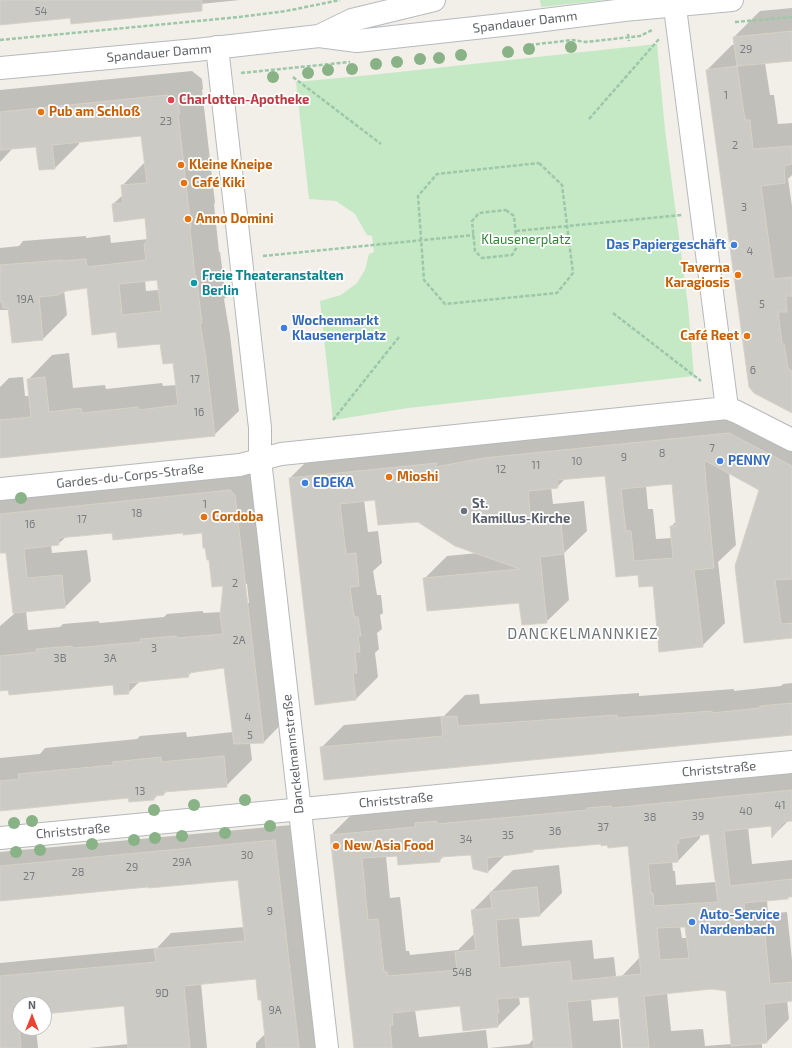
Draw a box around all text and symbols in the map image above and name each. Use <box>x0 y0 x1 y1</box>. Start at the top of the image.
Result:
house number: 54 <box>35 4 47 18</box>
street label: Spandauer Damm <box>472 8 578 36</box>
street label: Spandauer Damm <box>106 41 212 65</box>
house number: 29 <box>740 42 752 56</box>
house number: 1 <box>724 88 728 102</box>
place label: Charlotten-Apotheke <box>179 92 309 108</box>
marker: Charlotten-Apotheke <box>166 95 176 105</box>
place label: Pub am Schloß <box>49 104 140 120</box>
marker: Pub am Schloß <box>36 107 46 117</box>
house number: 23 <box>160 114 172 128</box>
house number: 2 <box>732 138 738 152</box>
place label: Kleine Kneipe <box>189 157 272 173</box>
marker: Kleine Kneipe <box>176 160 186 170</box>
place label: Café Kiki <box>192 175 245 191</box>
marker: Café Kiki <box>179 178 189 188</box>
house number: 3 <box>741 200 747 214</box>
place label: Anno Domini <box>196 211 274 227</box>
marker: Anno Domini <box>183 214 193 224</box>
park label: Klausenerplatz <box>481 232 571 248</box>
place label: Das Papiergeschäft <box>606 237 726 253</box>
marker: Das Papiergeschäft <box>729 240 739 250</box>
house number: 4 <box>747 244 753 258</box>
place label: Taverna Karagiosis <box>665 260 730 291</box>
place label: Freie Theateranstalten Berlin <box>202 268 344 299</box>
marker: Taverna Karagiosis <box>733 270 743 280</box>
marker: Freie Theateranstalten Berlin <box>189 278 199 288</box>
house number: 19A <box>16 292 34 306</box>
house number: 5 <box>759 297 765 311</box>
place label: Wochenmarkt Klausenerplatz <box>292 313 386 344</box>
marker: Wochenmarkt Klausenerplatz <box>279 323 289 333</box>
place label: Café Reet <box>680 328 739 344</box>
marker: Café Reet <box>742 331 752 341</box>
house number: 6 <box>750 363 756 377</box>
house number: 17 <box>190 372 200 386</box>
house number: 16 <box>194 405 204 419</box>
house number: 7 <box>709 441 715 455</box>
house number: 8 <box>659 446 665 460</box>
house number: 9 <box>621 450 627 464</box>
place label: PENNY <box>728 453 770 469</box>
house number: 10 <box>571 454 583 468</box>
marker: PENNY <box>715 456 725 466</box>
house number: 11 <box>532 458 540 472</box>
street label: Gardes-du-Corps-Straße <box>56 461 204 491</box>
house number: 12 <box>496 462 506 476</box>
place label: Mioshi <box>397 469 438 485</box>
marker: Mioshi <box>384 472 394 482</box>
place label: EDEKA <box>313 475 354 491</box>
marker: EDEKA <box>300 478 310 488</box>
place label: St. Kamillus-Kirche <box>472 496 570 527</box>
house number: 1 <box>203 497 207 511</box>
house number: 18 <box>131 506 143 520</box>
marker: St. Kamillus-Kirche <box>459 506 469 516</box>
place label: Cordoba <box>212 509 263 525</box>
house number: 17 <box>77 512 87 526</box>
marker: Cordoba <box>199 512 209 522</box>
house number: 16 <box>25 517 35 531</box>
house number: 2 <box>232 576 238 590</box>
district label: DANCKELMANNKIEZ <box>507 625 659 643</box>
house number: 2A <box>232 633 246 647</box>
house number: 3 <box>151 641 157 655</box>
house number: 3B <box>54 651 66 665</box>
house number: 3A <box>104 651 116 665</box>
street label: Danckelmannstraße <box>279 693 307 815</box>
house number: 4 <box>245 710 251 724</box>
house number: 5 <box>247 728 253 742</box>
street label: Christstraße <box>681 758 757 780</box>
house number: 13 <box>135 784 145 798</box>
street label: Christstraße <box>358 789 434 811</box>
house number: 41 <box>774 798 786 812</box>
house number: 40 <box>739 804 753 818</box>
house number: 39 <box>692 809 704 823</box>
house number: 38 <box>644 810 656 824</box>
street label: Christstraße <box>35 820 111 842</box>
house number: 37 <box>597 820 609 834</box>
house number: 36 <box>549 824 561 838</box>
house number: 35 <box>502 828 514 842</box>
house number: 34 <box>460 832 472 846</box>
place label: New Asia Food <box>344 838 434 854</box>
marker: New Asia Food <box>331 841 341 851</box>
house number: 30 <box>241 848 253 862</box>
house number: 29A <box>172 855 192 869</box>
house number: 29 <box>126 860 138 874</box>
house number: 28 <box>72 865 84 879</box>
house number: 27 <box>23 869 35 883</box>
house number: 9 <box>267 904 273 918</box>
place label: Auto-Service Nardenbach <box>700 907 780 938</box>
marker: Auto-Service Nardenbach <box>687 917 697 927</box>
house number: 54B <box>452 965 472 979</box>
house number: 9D <box>155 986 169 1000</box>
north arrow <box>12 996 52 1036</box>
text: N <box>28 998 36 1011</box>
house number: 9A <box>268 1003 282 1017</box>

